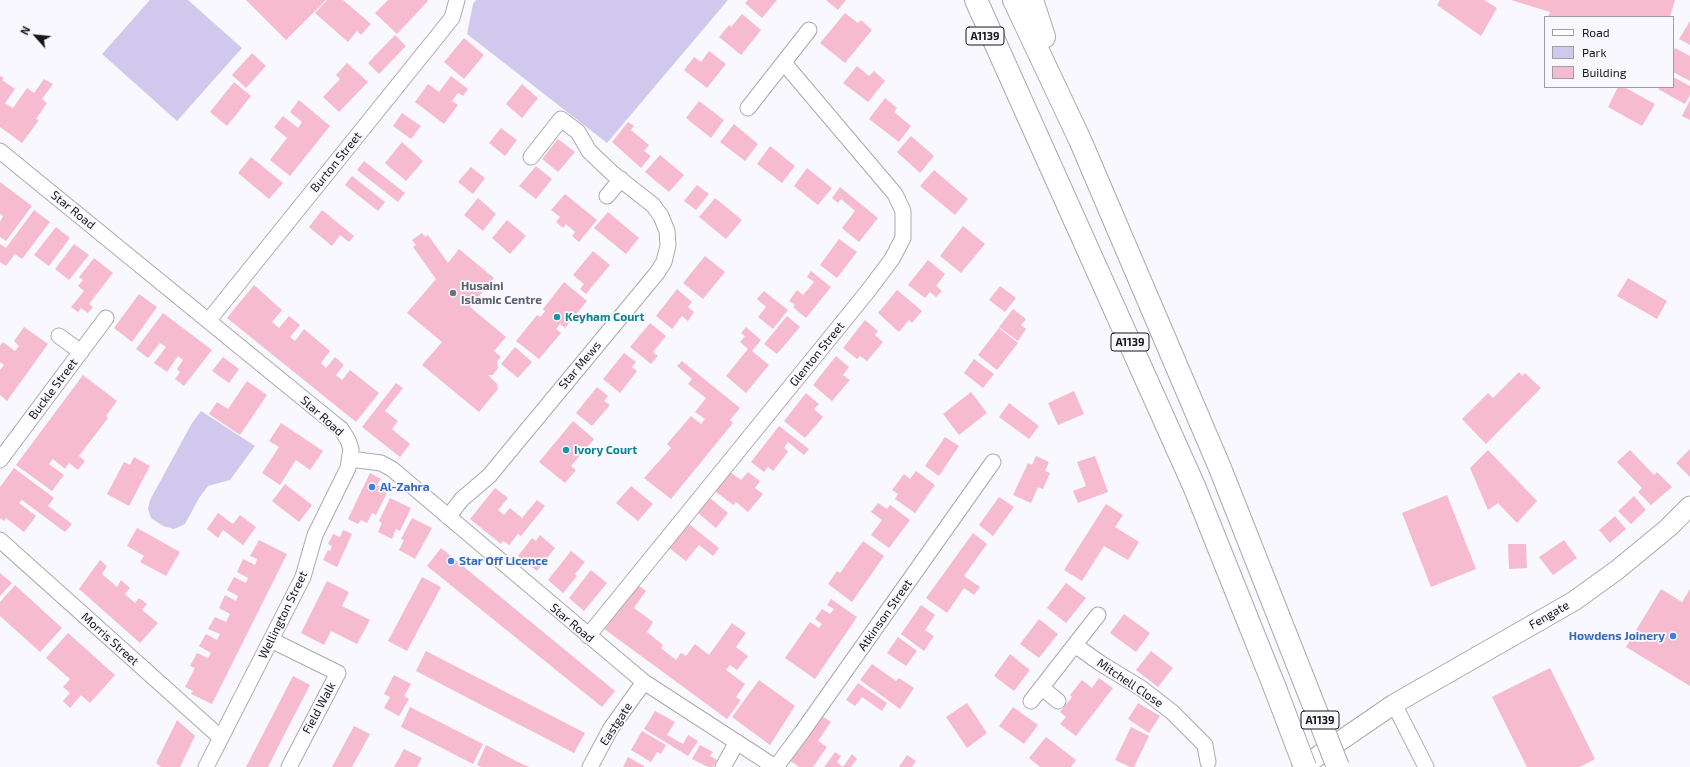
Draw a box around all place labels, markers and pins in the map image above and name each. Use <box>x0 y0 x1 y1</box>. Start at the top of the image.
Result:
place label: Husaini Islamic Centre <box>461 279 542 307</box>
marker: Husaini Islamic Centre <box>448 288 458 298</box>
place label: Keyham Court <box>565 310 644 324</box>
marker: Keyham Court <box>552 312 562 322</box>
place label: Ivory Court <box>574 443 637 457</box>
marker: Ivory Court <box>561 445 571 455</box>
place label: Al-Zahra <box>380 480 430 494</box>
marker: Al-Zahra <box>367 482 377 492</box>
place label: Star Off Licence <box>459 554 548 568</box>
marker: Star Off Licence <box>446 556 456 566</box>
place label: Howdens Joinery <box>1569 629 1665 643</box>
marker: Howdens Joinery <box>1668 631 1678 641</box>

